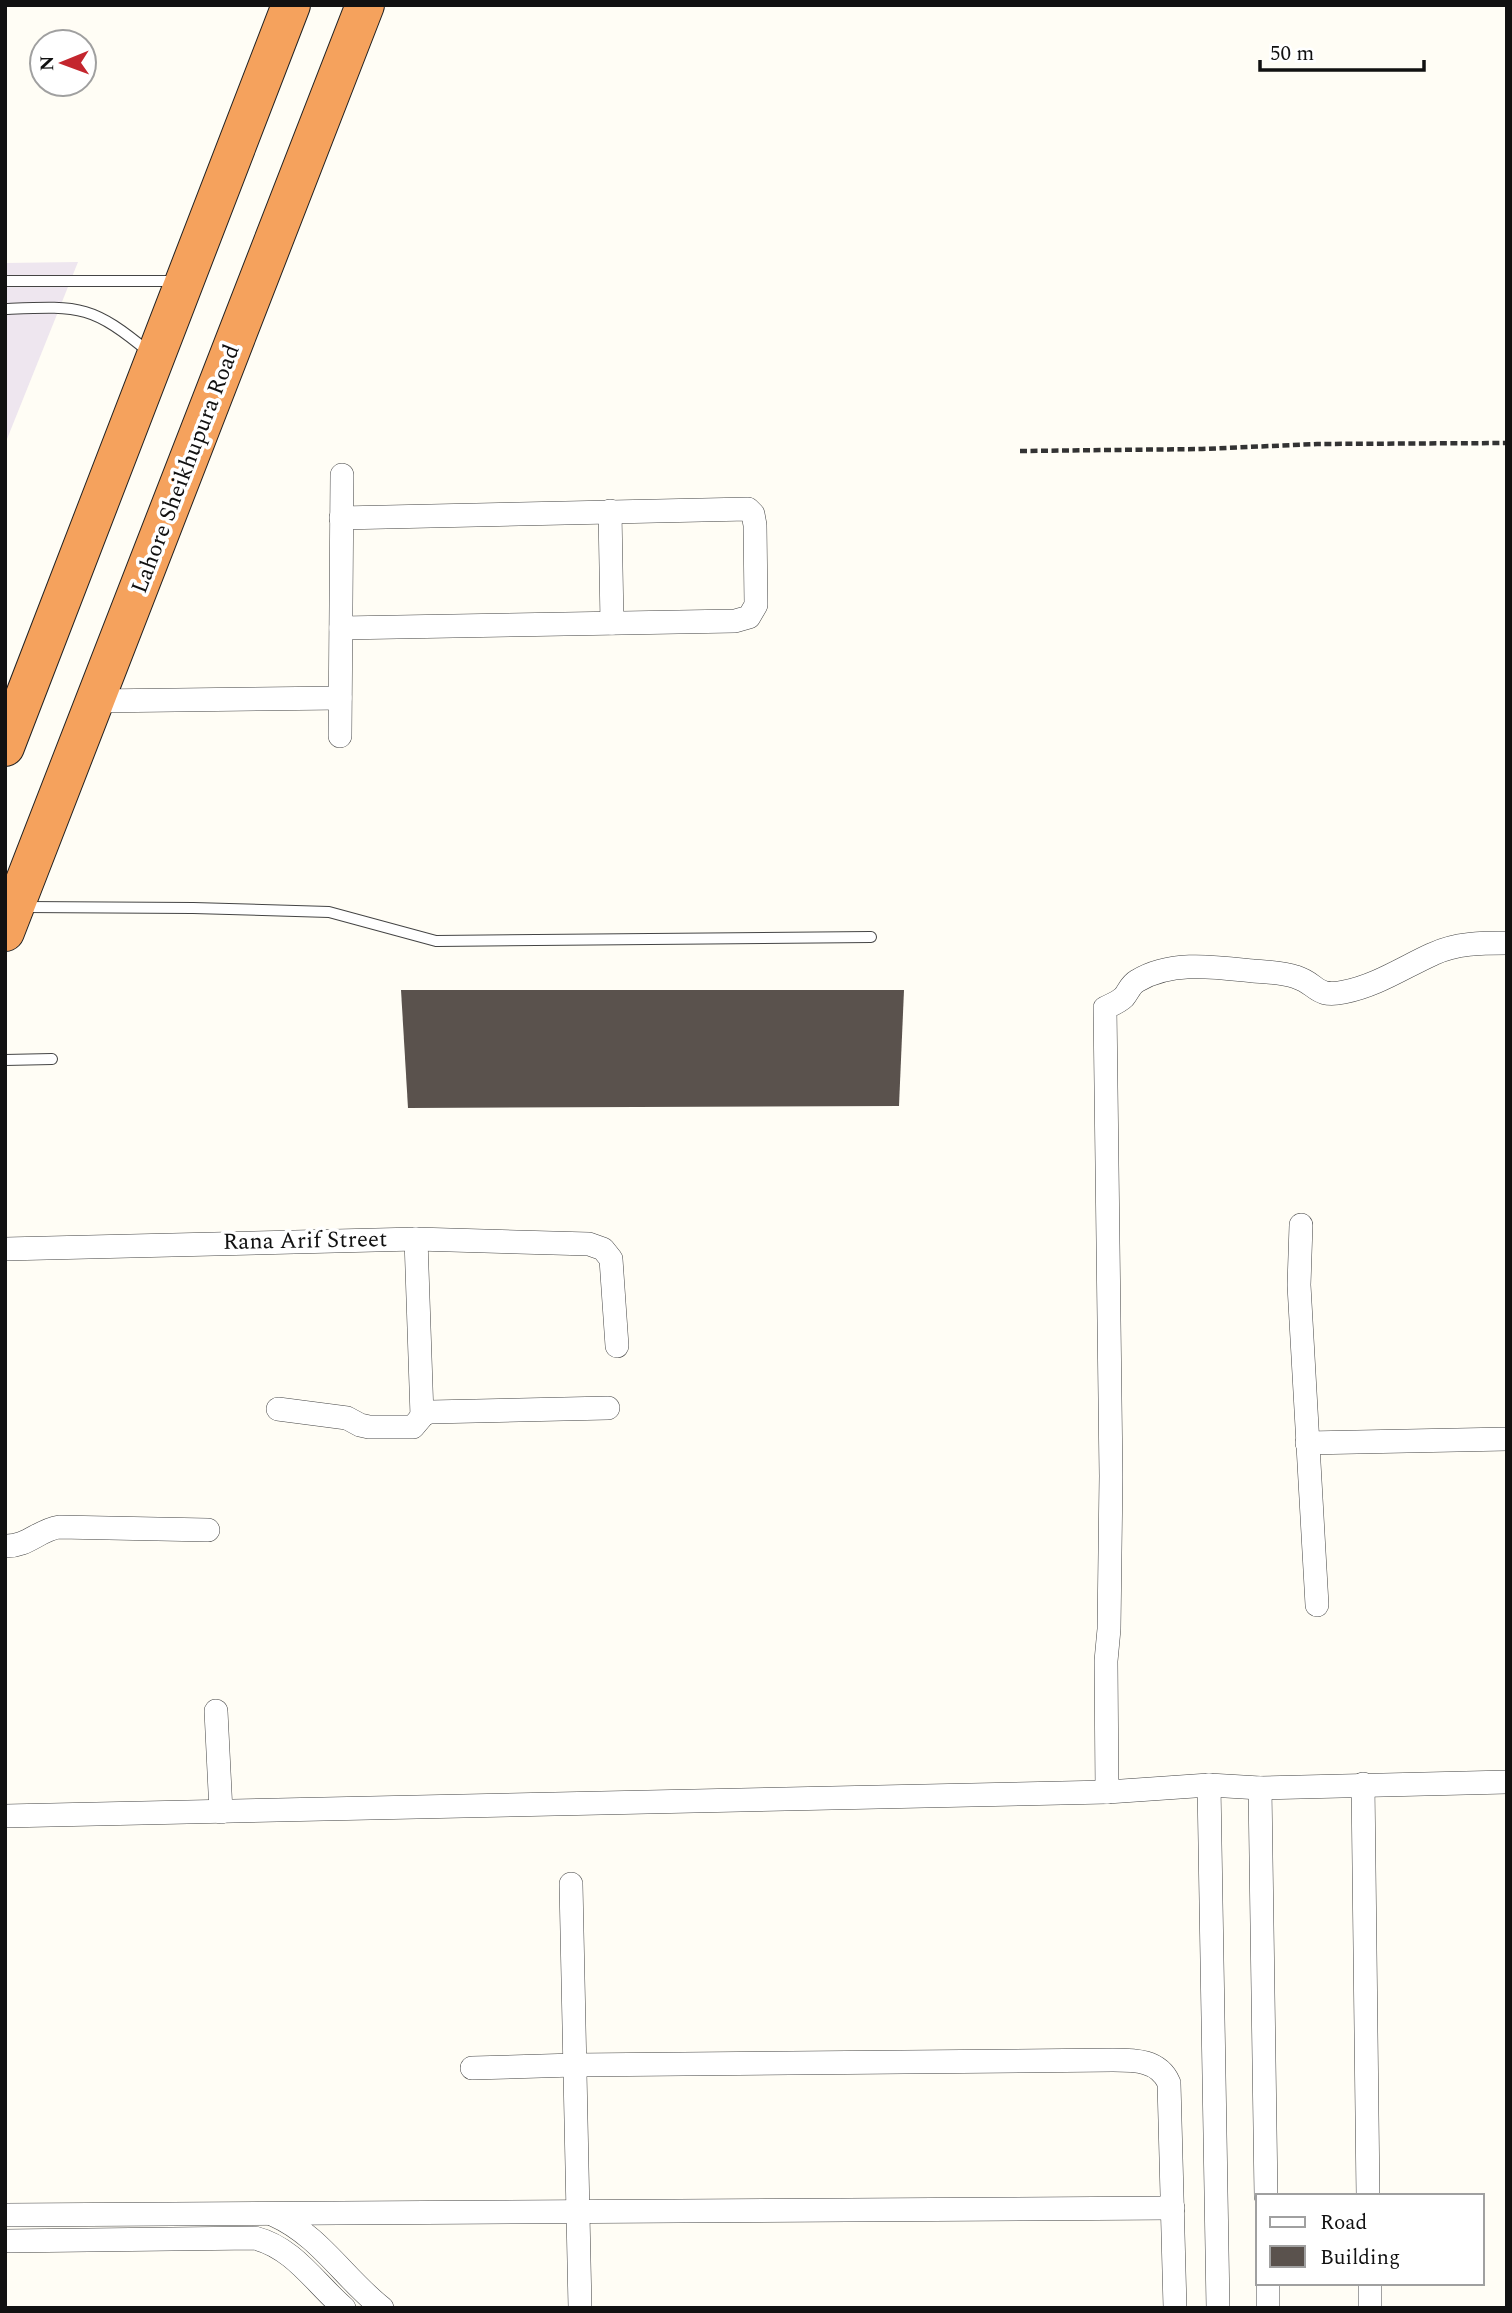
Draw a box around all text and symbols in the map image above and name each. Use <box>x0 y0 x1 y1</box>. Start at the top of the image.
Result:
north arrow <box>28 28 98 98</box>
scale bar <box>1260 28 1424 72</box>
text: 50 m <box>1270 38 1314 70</box>
text: N <box>33 55 62 71</box>
street label: Lahore Sheikhupura Road <box>122 339 250 599</box>
street label: Rana Arif Street <box>222 1222 388 1260</box>
legend <box>1256 2194 1484 2285</box>
text: Road <box>1320 2207 1367 2239</box>
text: Building <box>1320 2242 1400 2274</box>

